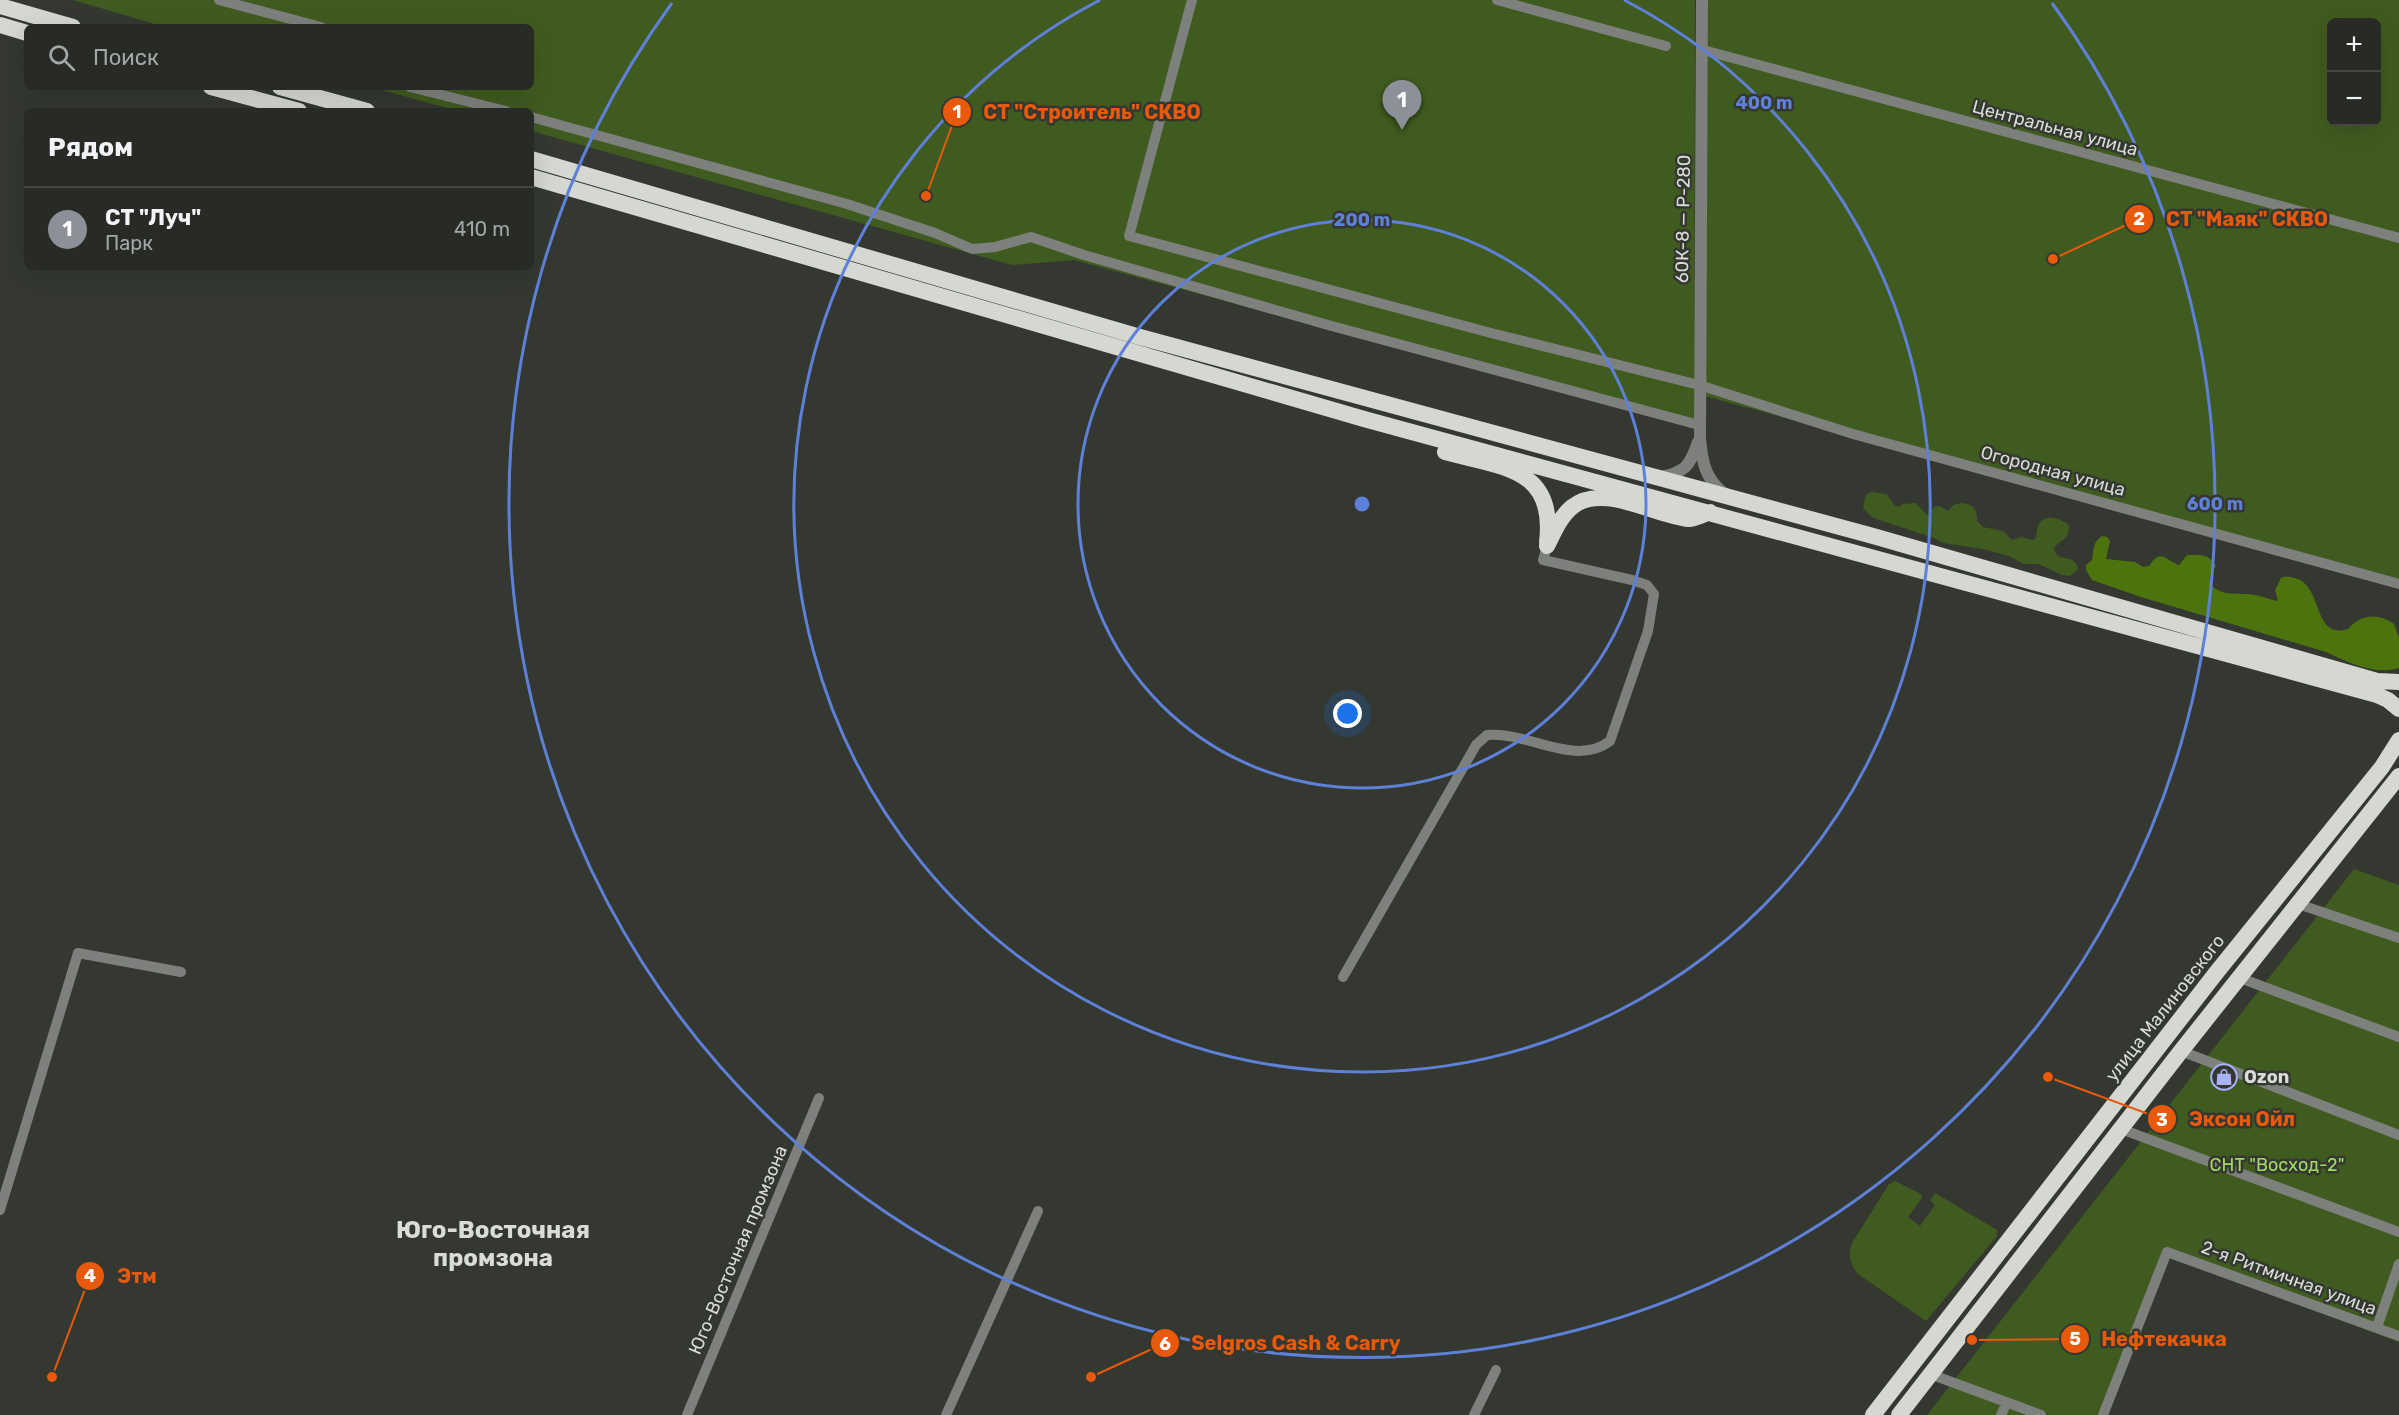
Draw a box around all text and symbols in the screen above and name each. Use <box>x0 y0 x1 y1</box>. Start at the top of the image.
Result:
map controls <box>2327 18 2381 126</box>
button: + <box>2327 18 2381 72</box>
search box <box>24 24 534 90</box>
icon: search <box>45 41 78 74</box>
text: Поиск <box>93 44 159 71</box>
button: − <box>2327 72 2381 126</box>
pin: 1 <box>1382 80 1422 130</box>
text: 400 m <box>1735 92 1793 114</box>
callout: СТ "Строитель" СКВО <box>942 93 1213 131</box>
street label: Центральная улица <box>1970 95 2140 161</box>
text: СТ "Строитель" СКВО <box>983 100 1201 124</box>
text: 1 <box>953 101 961 123</box>
text: Рядом <box>48 132 133 163</box>
street label: 60К-8 — Р-280 <box>1671 155 1695 283</box>
callout: СТ "Маяк" СКВО <box>2124 200 2340 238</box>
text: СТ "Луч" <box>105 204 201 231</box>
text: СТ "Маяк" СКВО <box>2166 207 2328 231</box>
text: 2 <box>2133 208 2145 230</box>
text: 200 m <box>1334 209 1390 231</box>
text: 1 <box>63 217 72 241</box>
text: 410 m <box>454 217 510 241</box>
text: Парк <box>105 231 153 255</box>
street label: Огородная улица <box>1978 441 2128 501</box>
text: 600 m <box>2187 493 2243 515</box>
centre of rings <box>1352 494 1372 514</box>
your location <box>1333 699 1362 728</box>
street label: улица Малиновского <box>2101 930 2229 1086</box>
shop icon: Ozon <box>2209 1062 2239 1092</box>
place label: Ozon <box>2244 1066 2289 1088</box>
callout: Эксон Ойл <box>2147 1100 2307 1138</box>
text: Эксон Ойл <box>2189 1107 2295 1131</box>
text: 3 <box>2156 1109 2168 1131</box>
street label: Юго-Восточная промзона <box>684 1142 792 1358</box>
park label: СНТ "Восход-2" <box>2210 1154 2344 1176</box>
district label: Юго-Восточная промзона <box>396 1216 590 1272</box>
street label: 2-я Ритмичная улица <box>2198 1236 2380 1320</box>
callout: Этм <box>75 1257 168 1295</box>
text: Этм <box>117 1264 157 1288</box>
text: 4 <box>84 1265 96 1287</box>
callout: Нефтекачка <box>2060 1320 2239 1358</box>
callout: Selgros Cash & Carry <box>1150 1324 1413 1362</box>
text: Нефтекачка <box>2101 1327 2227 1351</box>
text: 5 <box>2069 1328 2081 1350</box>
text: Selgros Cash & Carry <box>1191 1331 1401 1355</box>
text: 6 <box>1159 1333 1171 1355</box>

